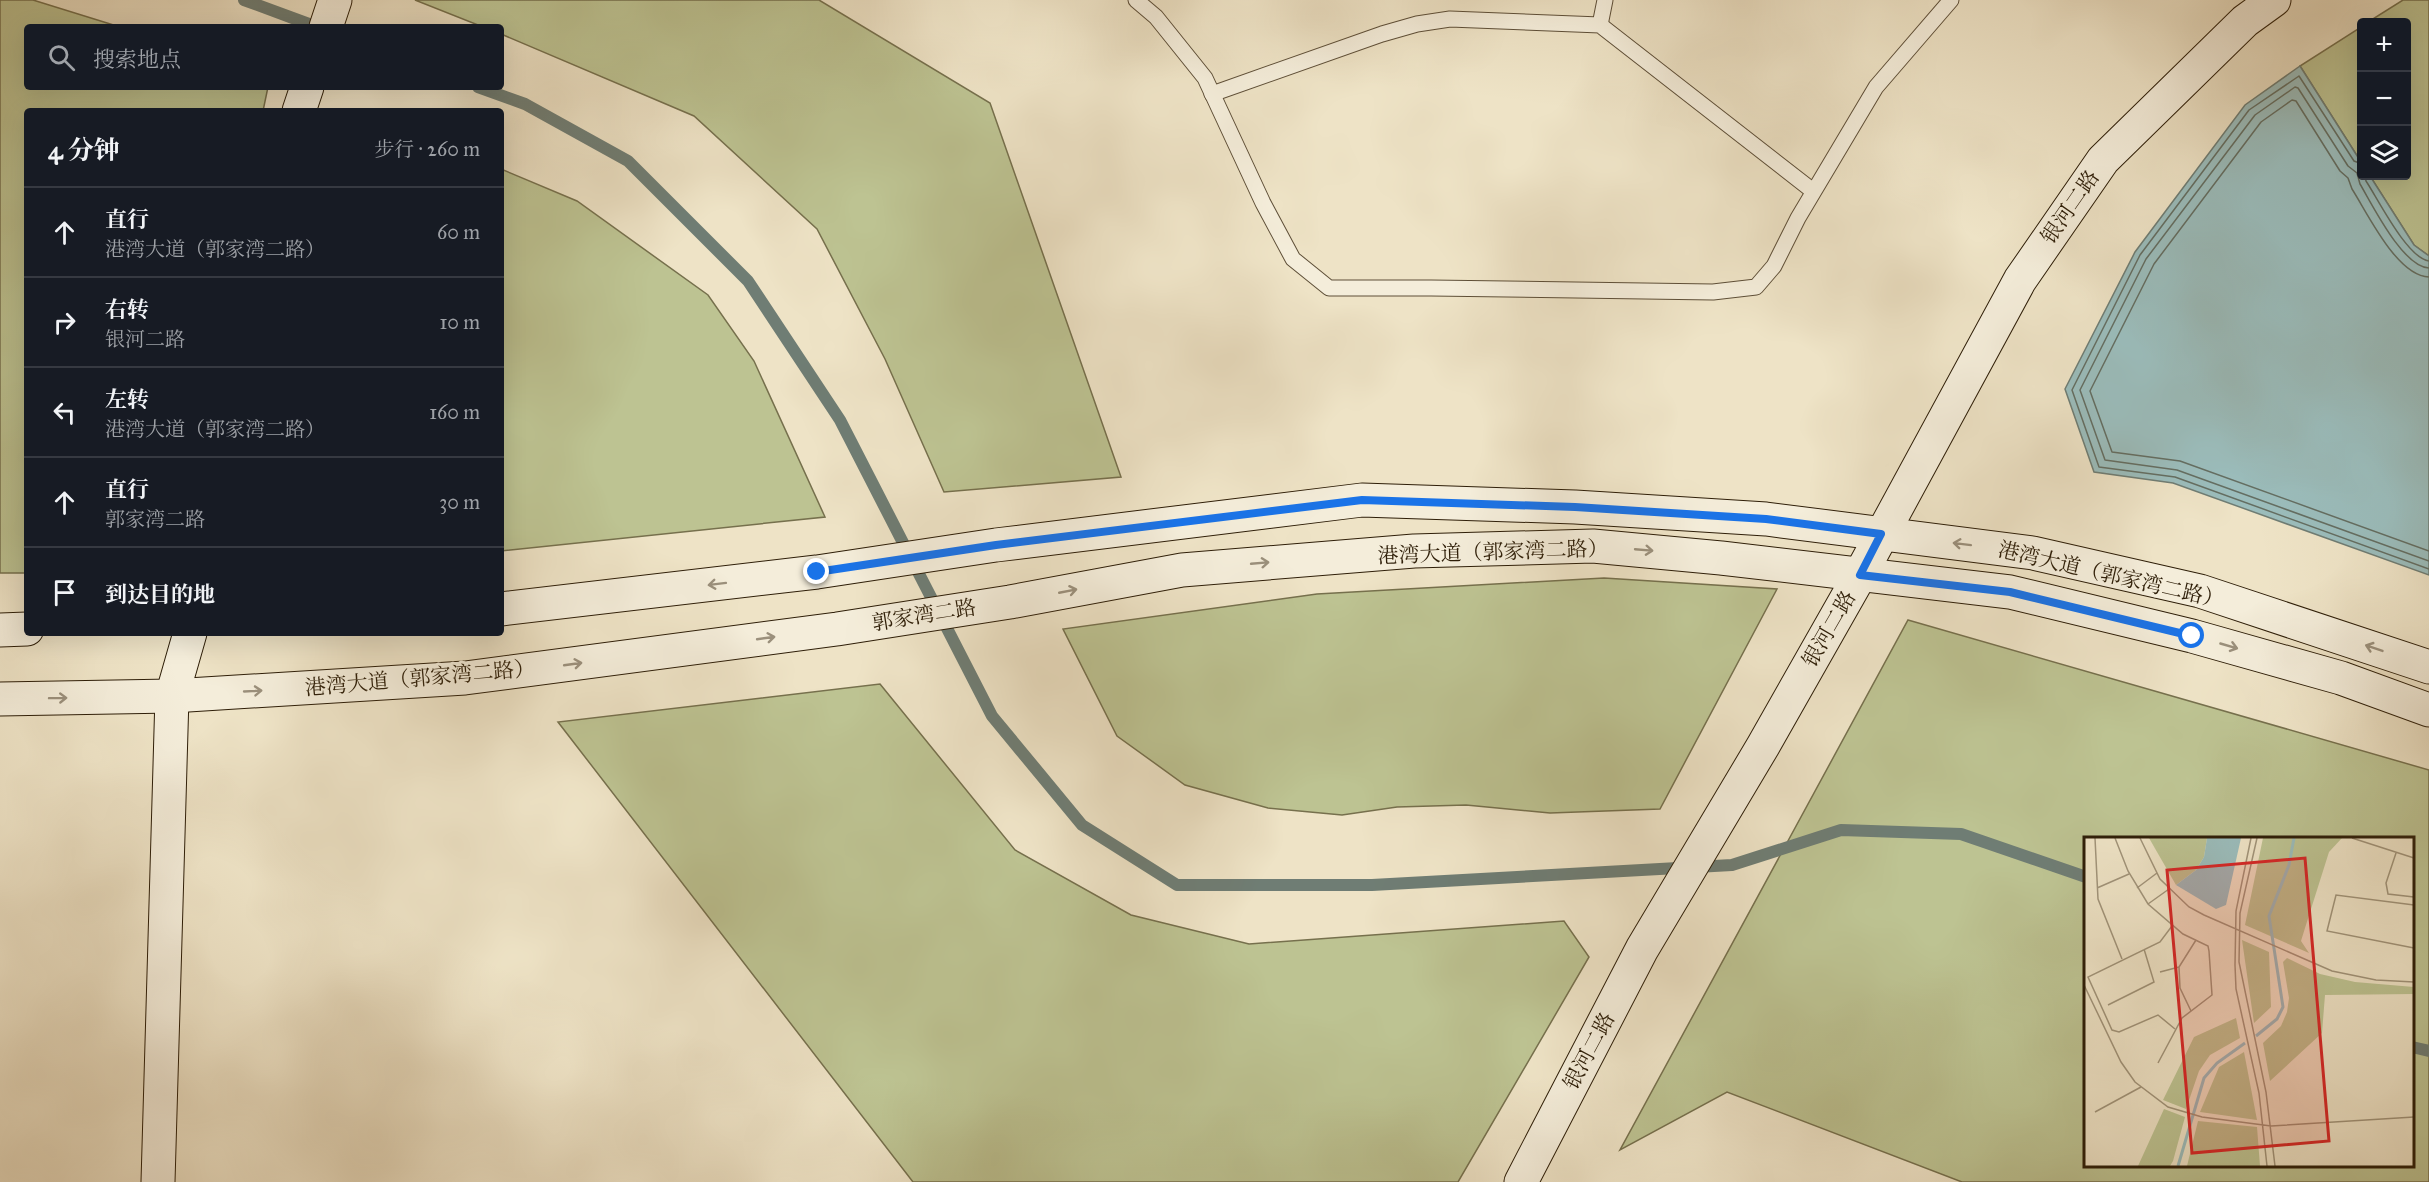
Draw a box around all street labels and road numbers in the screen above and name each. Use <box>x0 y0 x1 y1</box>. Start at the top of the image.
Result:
street label: 银河二路 <box>2035 165 2105 249</box>
street label: 港湾大道（郭家湾二路） <box>1377 535 1609 569</box>
street label: 港湾大道（郭家湾二路） <box>1996 536 2226 614</box>
street label: 银河二路 <box>1797 586 1861 672</box>
street label: 郭家湾二路 <box>870 594 978 636</box>
street label: 港湾大道（郭家湾二路） <box>304 655 536 701</box>
street label: 银河二路 <box>1558 1008 1620 1094</box>

